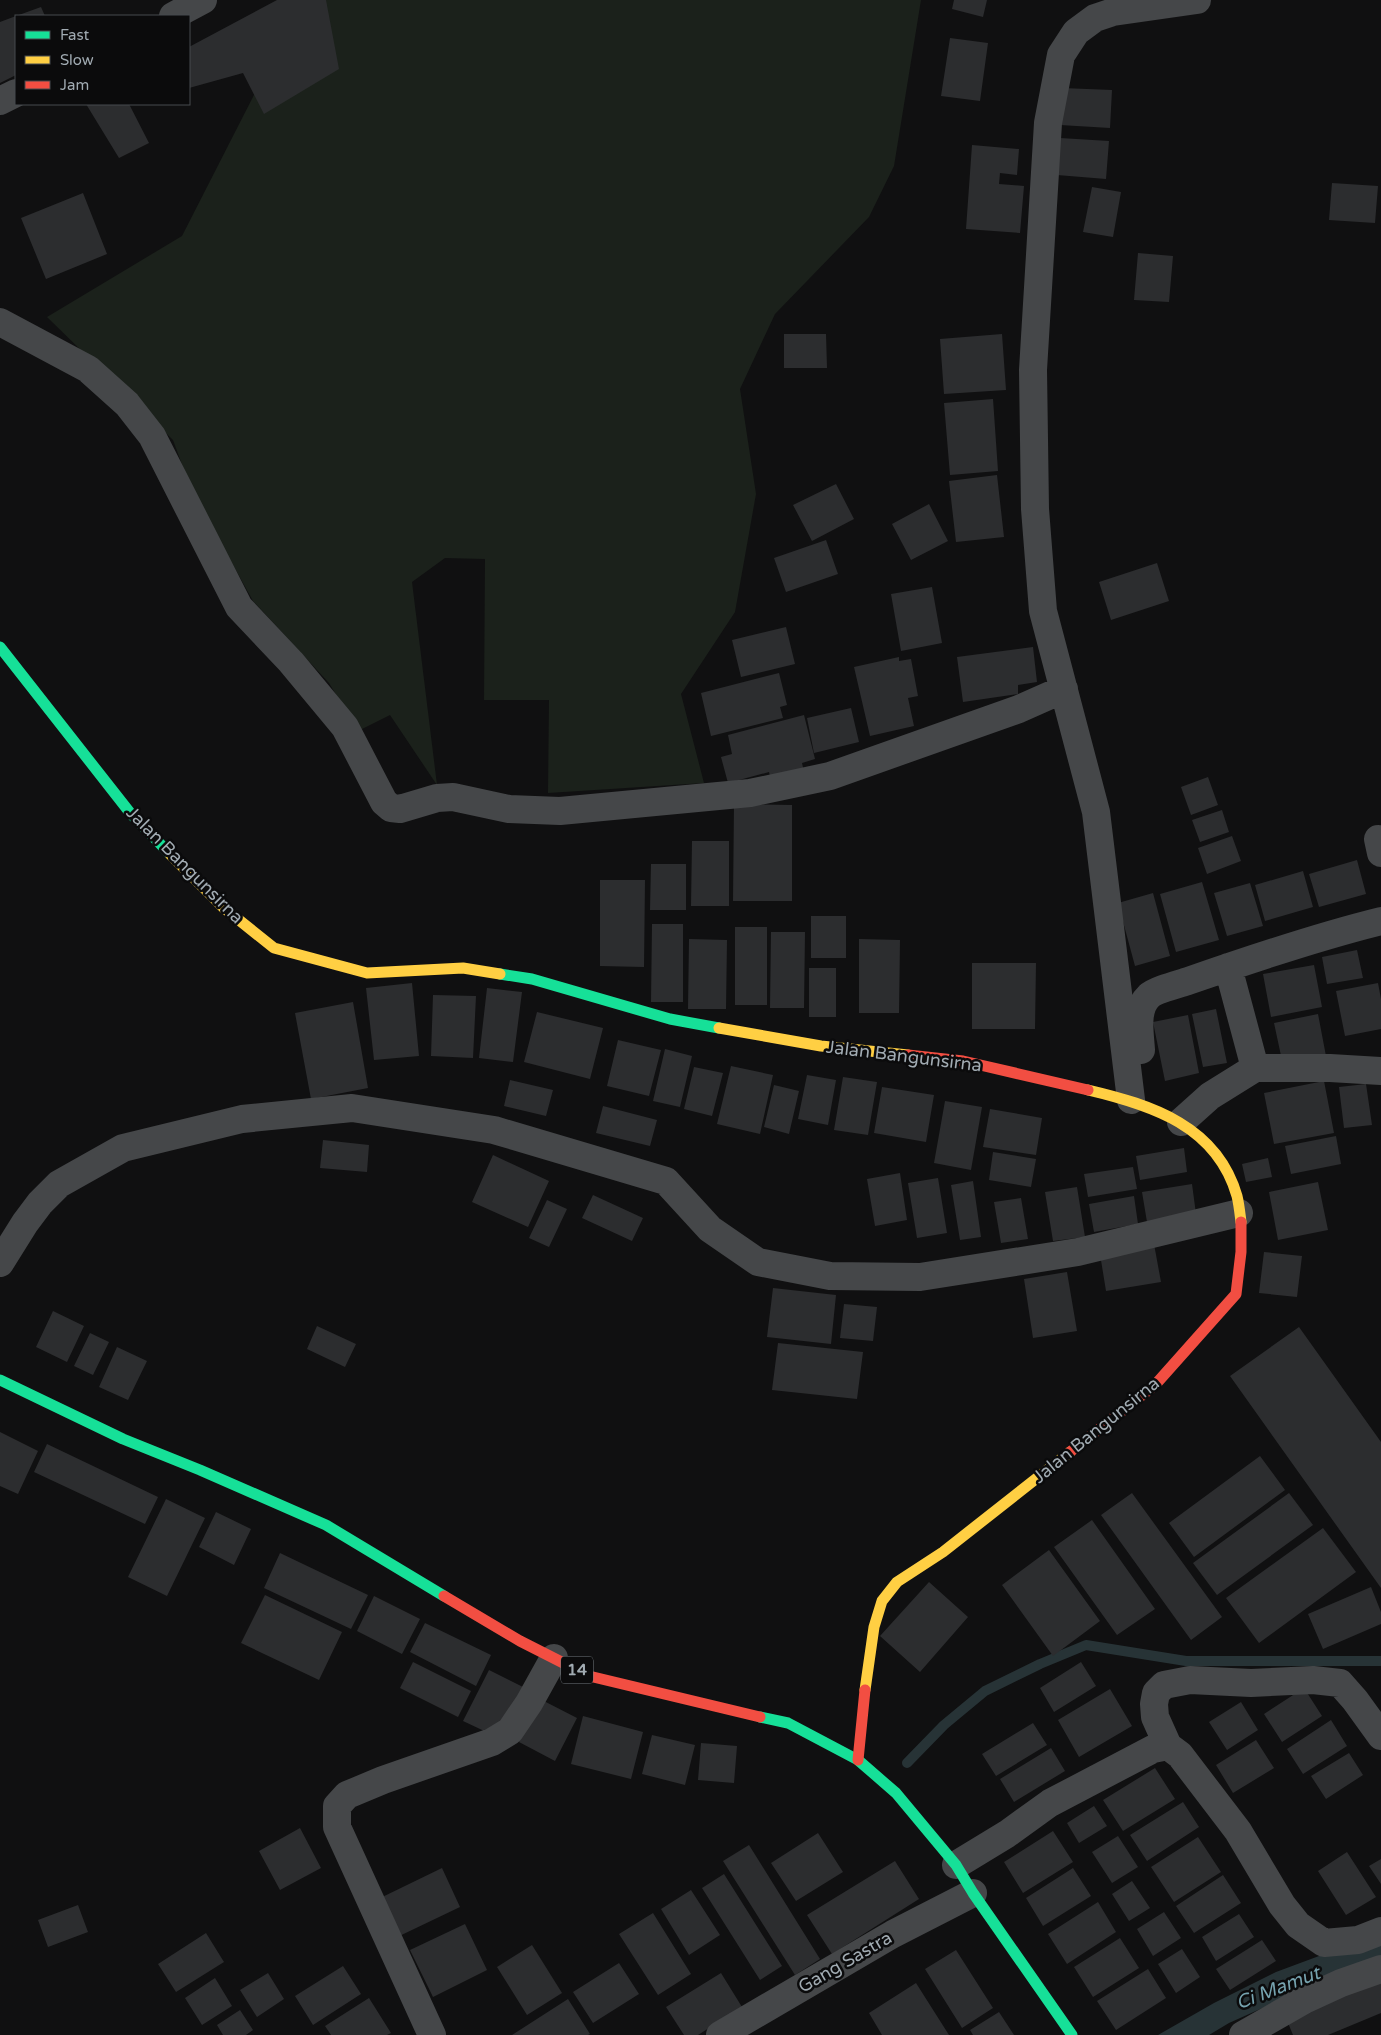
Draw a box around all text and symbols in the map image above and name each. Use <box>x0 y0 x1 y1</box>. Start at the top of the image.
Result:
legend <box>15 15 190 105</box>
text: Fast <box>60 26 90 44</box>
text: Slow <box>60 51 94 69</box>
text: Jam <box>60 76 89 94</box>
street label: Jalan Bangunsirna <box>122 802 248 928</box>
street label: Jalan Bangunsirna <box>825 1036 983 1076</box>
street label: Jalan Bangunsirna <box>1028 1372 1164 1488</box>
road number: 14 <box>561 1656 593 1684</box>
street label: Gang Sastra <box>794 1926 896 1998</box>
water label: Ci Mamut <box>1233 1961 1326 2014</box>

